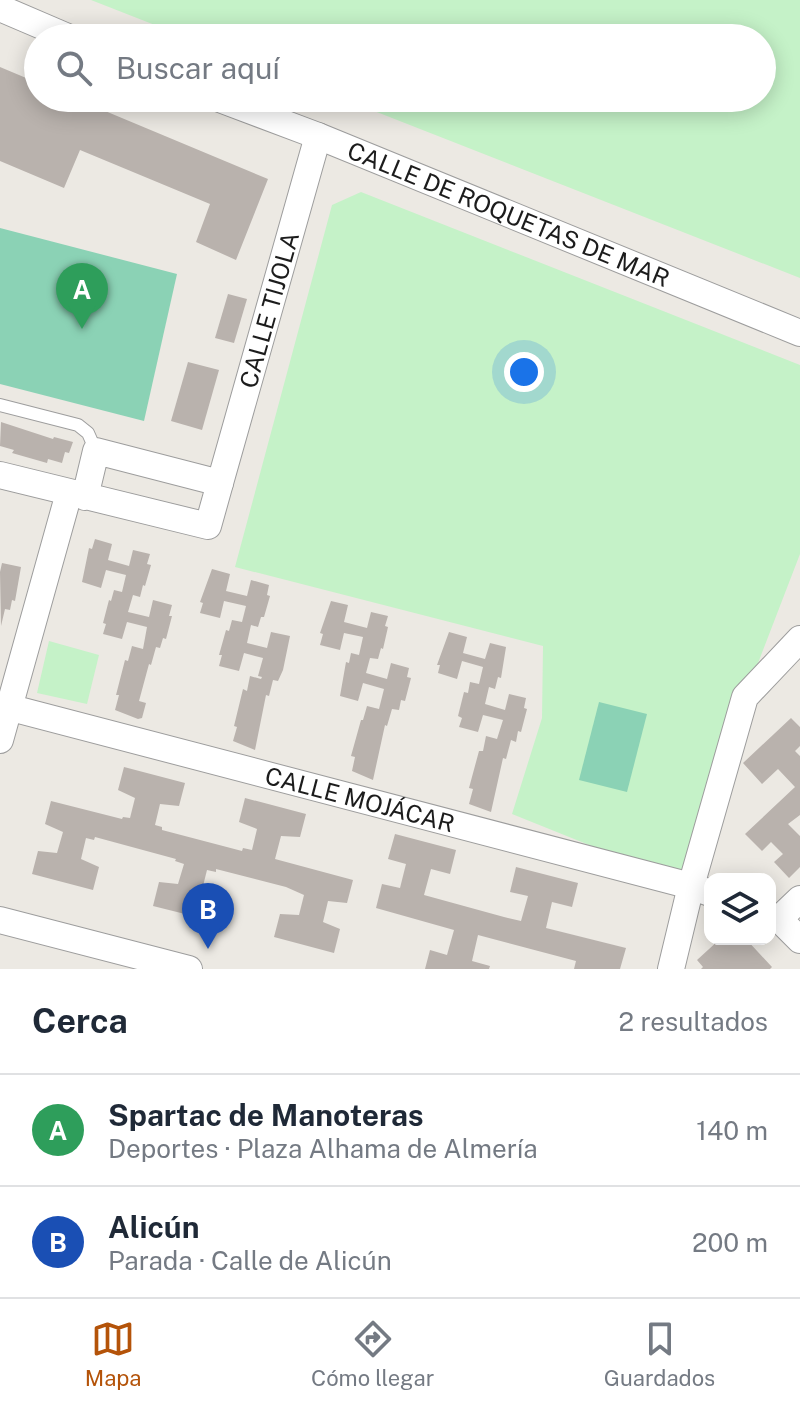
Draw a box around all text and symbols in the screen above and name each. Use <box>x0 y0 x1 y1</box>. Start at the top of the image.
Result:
search box <box>24 24 776 112</box>
icon: search <box>52 46 96 90</box>
text: Buscar aquí <box>116 50 280 86</box>
street label: CALLE DE ROQUETAS DE MAR <box>344 136 674 292</box>
street label: CALLE TIJOLA <box>234 228 304 391</box>
pin: A <box>56 263 108 329</box>
your location <box>504 352 544 392</box>
street label: CALLE MOJÁCAR <box>262 761 457 837</box>
map controls <box>704 873 776 945</box>
button: layers <box>704 873 776 945</box>
pin: B <box>182 883 234 949</box>
text: Cerca <box>32 1001 128 1041</box>
text: 2 resultados <box>619 1006 768 1037</box>
text: Spartac de Manoteras <box>108 1097 424 1133</box>
text: A <box>49 1115 67 1146</box>
text: 140 m <box>696 1115 768 1146</box>
text: Deportes · Plaza Alhama de Almería <box>108 1133 538 1164</box>
text: Alicún <box>108 1209 200 1245</box>
text: B <box>49 1227 67 1258</box>
text: 200 m <box>692 1227 768 1258</box>
text: Parada · Calle de Alicún <box>108 1245 392 1276</box>
tab: Mapa <box>85 1317 141 1391</box>
tab: Cómo llegar <box>311 1317 434 1391</box>
tab: Guardados <box>604 1317 715 1391</box>

